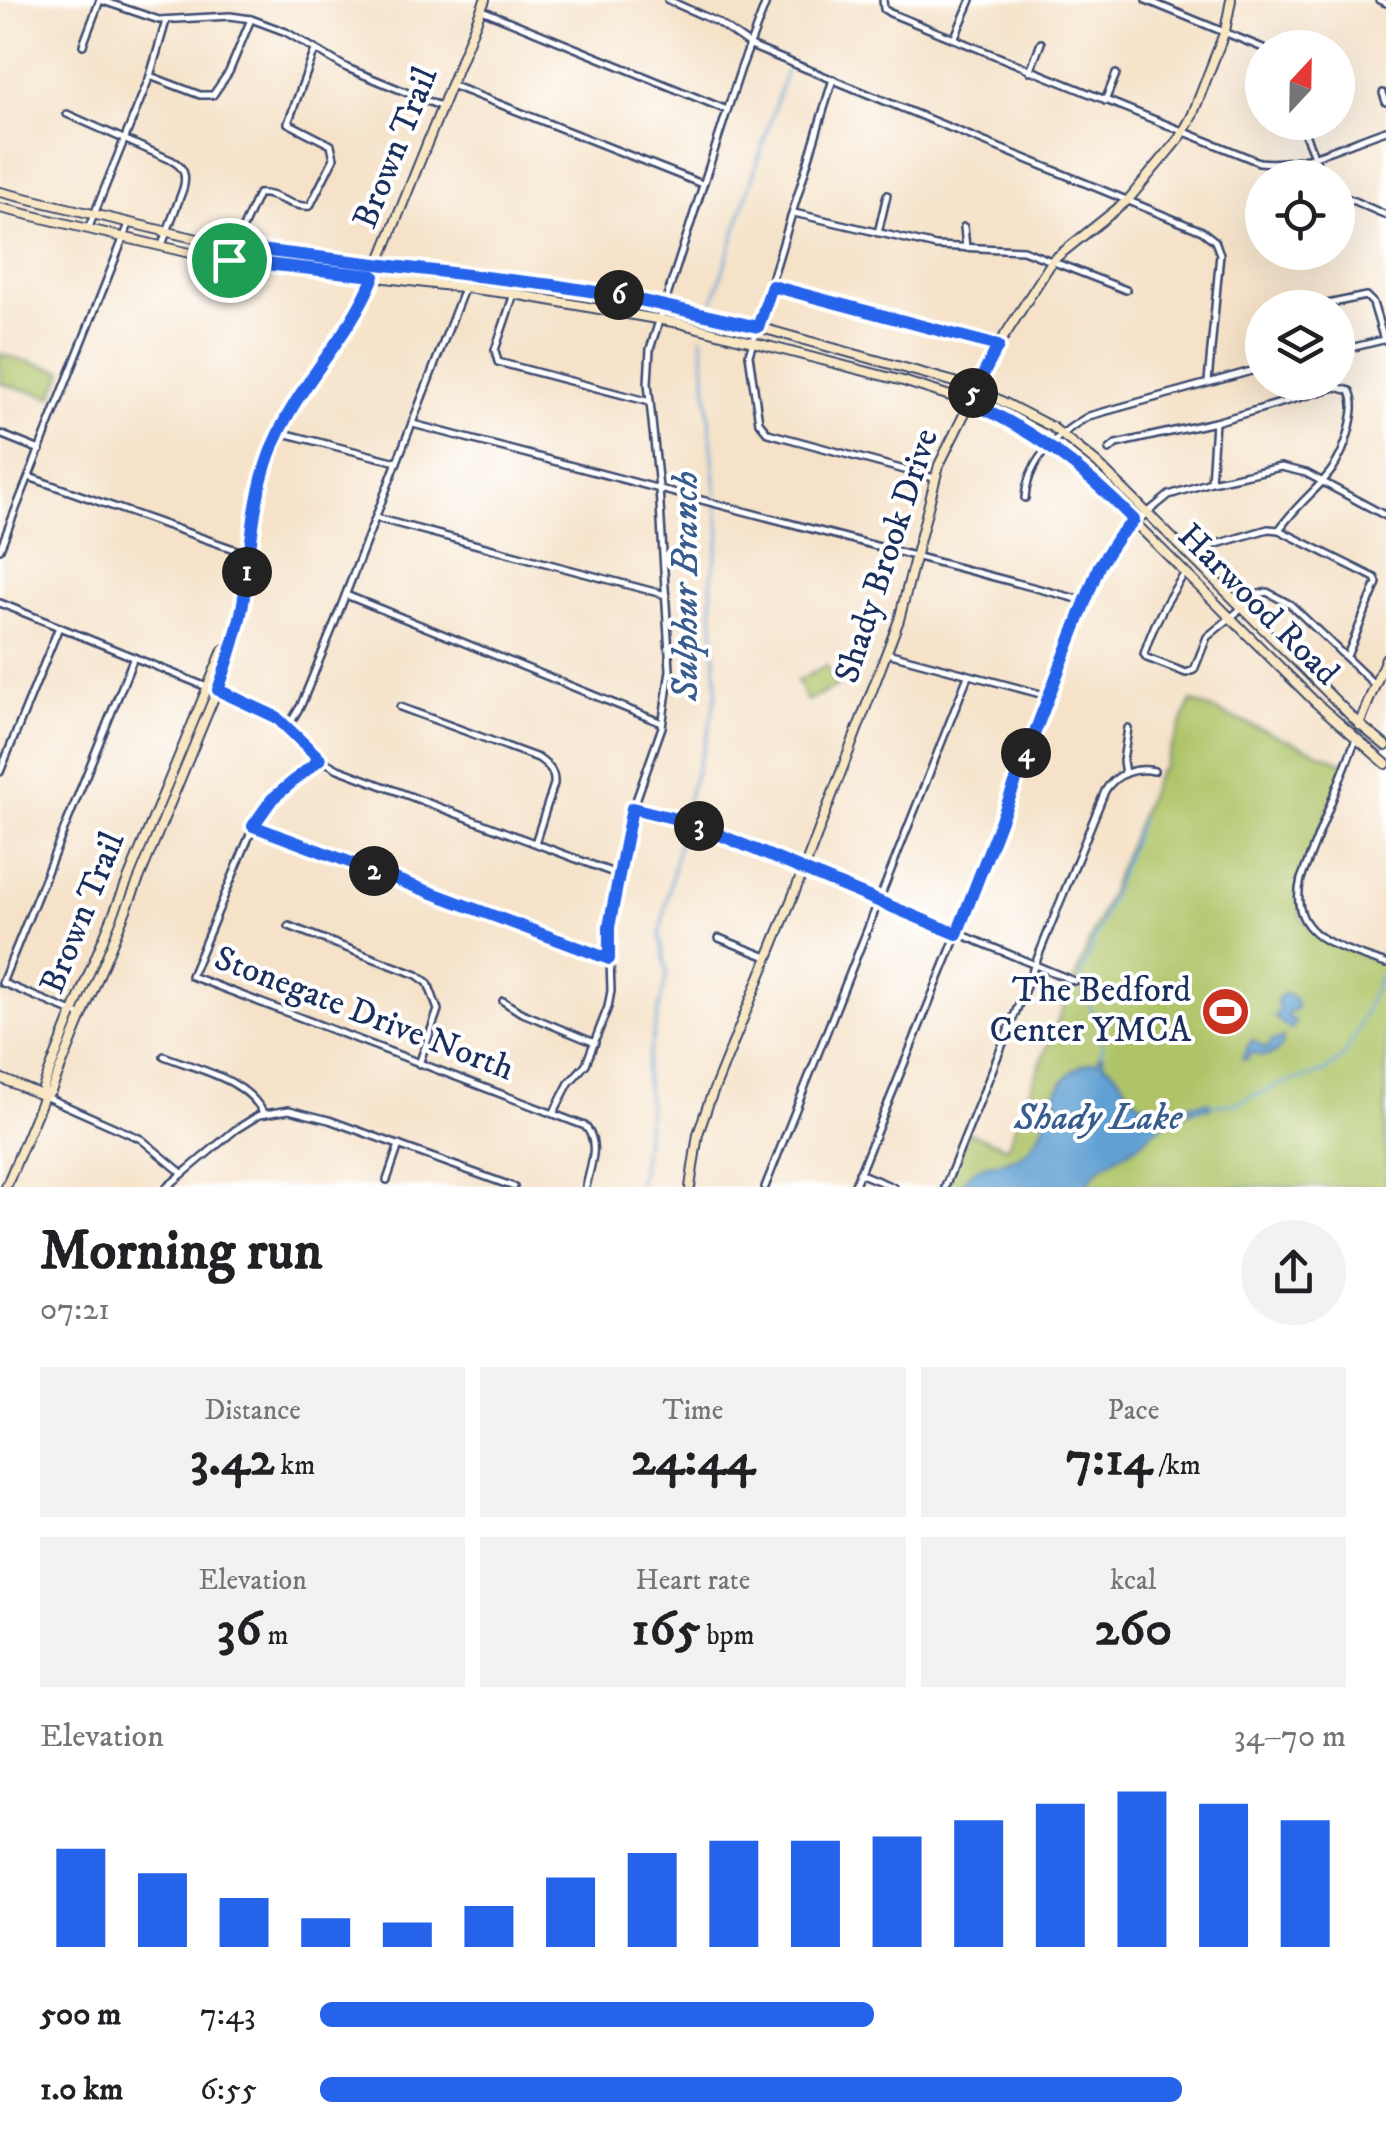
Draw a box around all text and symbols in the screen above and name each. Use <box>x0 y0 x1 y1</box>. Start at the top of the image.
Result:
north arrow <box>1245 30 1355 140</box>
map controls <box>1245 30 1355 400</box>
street label: Brown Trail <box>344 60 449 235</box>
button: locate <box>1245 160 1355 270</box>
pin <box>187 218 272 303</box>
icon: arrive <box>202 233 257 288</box>
pin: 6 <box>594 270 644 320</box>
text: 6 <box>612 277 626 312</box>
button: layers <box>1245 290 1355 400</box>
pin: 5 <box>948 368 998 418</box>
text: 5 <box>966 375 980 410</box>
street label: Shady Brook Drive <box>825 423 949 689</box>
water label: Sulphur Branch <box>662 471 710 702</box>
street label: Harwood Road <box>1168 515 1349 696</box>
pin: 1 <box>222 547 272 597</box>
text: 1 <box>242 554 252 589</box>
pin: 4 <box>1001 728 1051 778</box>
text: 4 <box>1018 735 1034 770</box>
pin: 3 <box>674 801 724 851</box>
text: 3 <box>694 808 704 843</box>
street label: Brown Trail <box>31 825 136 1000</box>
pin: 2 <box>349 846 399 896</box>
text: 2 <box>367 853 381 888</box>
street label: Stonegate Drive North <box>208 937 520 1091</box>
place label: The Bedford Center YMCA <box>990 969 1192 1053</box>
sports icon: The Bedford Center YMCA <box>1200 985 1252 1037</box>
water label: Shady Lake <box>1013 1094 1183 1142</box>
text: Morning run <box>40 1218 322 1287</box>
button: share <box>1241 1220 1346 1325</box>
text: 07:21 <box>40 1290 110 1330</box>
text: Distance <box>204 1393 301 1428</box>
text: Time <box>663 1393 723 1428</box>
text: Pace <box>1107 1393 1159 1428</box>
text: 3.42 <box>190 1428 274 1491</box>
text: 24:44 <box>631 1428 755 1491</box>
text: 7:14 <box>1066 1428 1152 1491</box>
text: km <box>274 1448 315 1483</box>
text: /km <box>1152 1448 1201 1483</box>
text: Elevation <box>198 1563 307 1598</box>
text: Heart rate <box>636 1563 750 1598</box>
text: kcal <box>1110 1563 1156 1598</box>
text: 36 <box>217 1598 261 1661</box>
text: 165 <box>631 1598 700 1661</box>
text: 260 <box>1095 1598 1172 1661</box>
text: m <box>261 1618 289 1653</box>
text: bpm <box>700 1618 755 1653</box>
text: Elevation <box>40 1717 164 1757</box>
text: 34–70 m <box>1234 1717 1346 1757</box>
text: 500 m <box>40 1995 121 2035</box>
text: 7:43 <box>200 1995 256 2035</box>
text: 1.0 km <box>40 2070 123 2110</box>
text: 6:55 <box>200 2070 257 2110</box>

